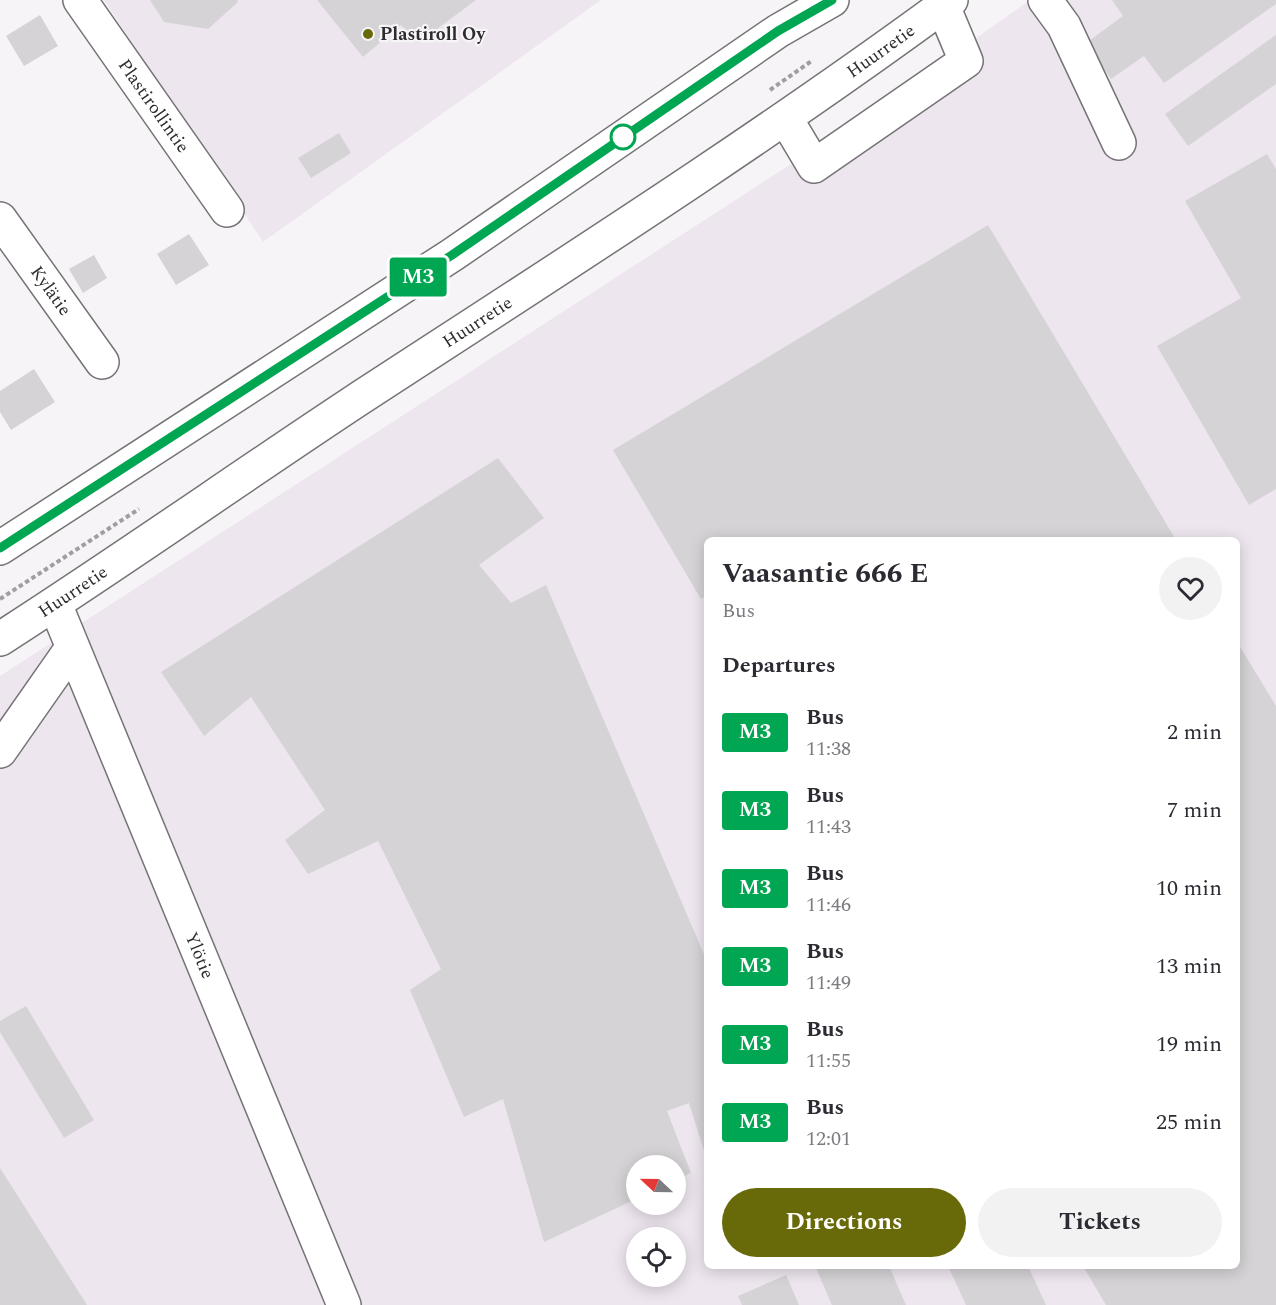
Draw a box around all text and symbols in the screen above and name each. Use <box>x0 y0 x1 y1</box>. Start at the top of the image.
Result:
street label: Huurretie <box>841 17 921 85</box>
place label: Plastiroll Oy <box>380 21 487 48</box>
marker: Plastiroll Oy <box>361 27 375 41</box>
street label: Plastirollintie <box>111 53 196 159</box>
unlabelled marker <box>610 124 636 150</box>
line badge: M3 <box>391 258 445 296</box>
street label: Kylätie <box>23 260 78 322</box>
text: M3 <box>402 261 434 293</box>
street label: Huurretie <box>437 290 518 355</box>
text: Vaasantie 666 E <box>722 552 929 595</box>
button: heart <box>1159 557 1222 620</box>
street label: Huurretie <box>33 559 113 625</box>
text: Bus <box>722 596 755 626</box>
text: Departures <box>722 649 836 682</box>
text: Bus <box>806 701 844 734</box>
text: M3 <box>739 716 771 748</box>
text: 2 min <box>1167 716 1222 749</box>
text: 11:38 <box>806 734 851 764</box>
text: Bus <box>806 779 844 812</box>
text: M3 <box>739 794 771 826</box>
text: 7 min <box>1167 794 1222 827</box>
text: 11:43 <box>806 812 851 842</box>
text: Bus <box>806 857 844 890</box>
text: M3 <box>739 872 771 904</box>
text: 10 min <box>1156 872 1222 905</box>
text: 11:46 <box>806 890 851 920</box>
street label: Ylötie <box>178 928 221 983</box>
text: Bus <box>806 935 844 968</box>
text: M3 <box>739 950 771 982</box>
text: 13 min <box>1156 950 1222 983</box>
text: 11:49 <box>806 968 851 998</box>
text: Bus <box>806 1013 844 1046</box>
text: M3 <box>739 1028 771 1060</box>
text: 19 min <box>1156 1028 1222 1061</box>
text: 11:55 <box>806 1046 851 1076</box>
text: Bus <box>806 1091 844 1124</box>
text: M3 <box>739 1106 771 1138</box>
text: 25 min <box>1156 1106 1222 1139</box>
text: 12:01 <box>806 1124 851 1154</box>
north arrow <box>626 1155 686 1215</box>
map controls <box>626 1155 686 1287</box>
button: Directions <box>722 1188 966 1257</box>
button: Tickets <box>978 1188 1222 1257</box>
button: locate <box>626 1227 686 1287</box>

